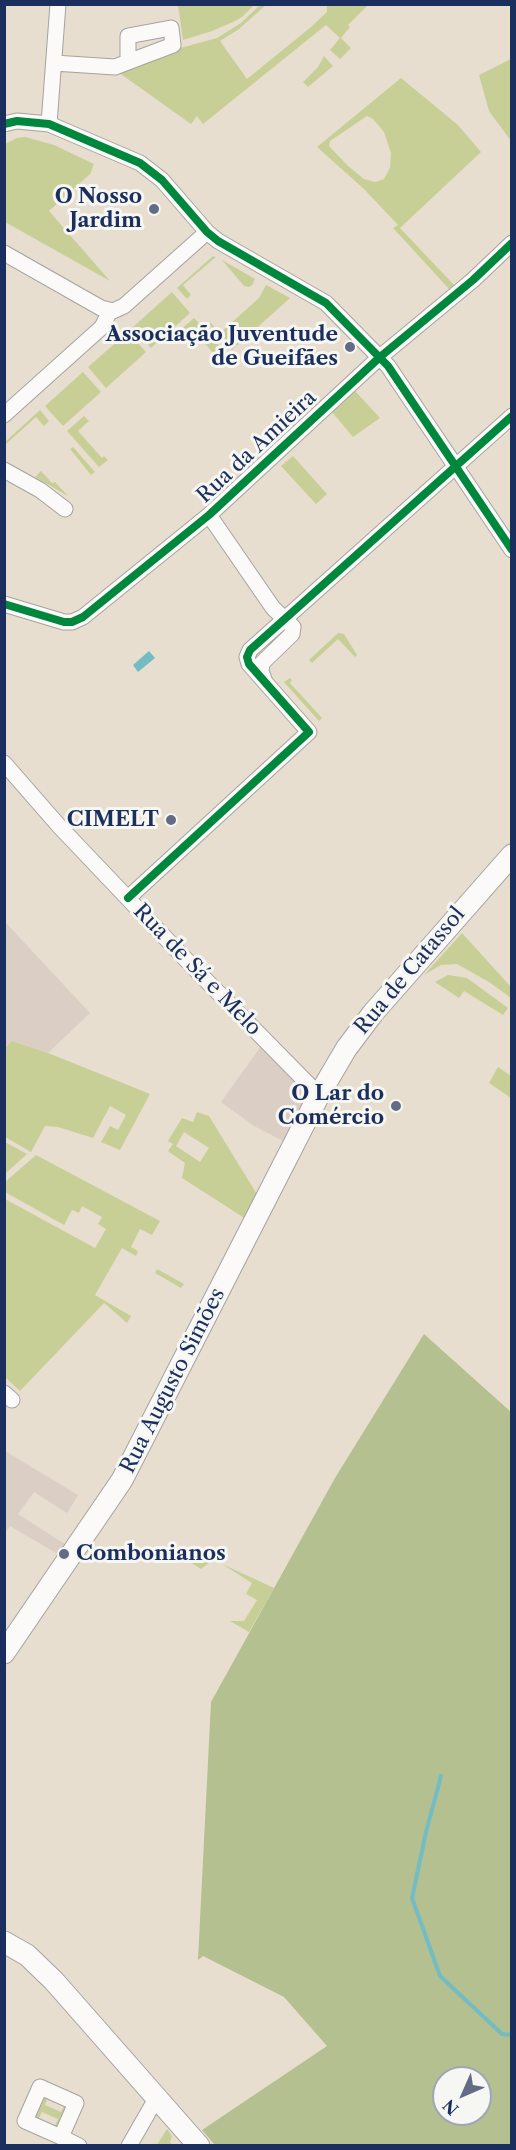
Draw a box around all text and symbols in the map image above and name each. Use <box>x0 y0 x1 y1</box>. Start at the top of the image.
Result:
place label: O Nosso Jardim <box>55 184 142 234</box>
marker: O Nosso Jardim <box>147 202 161 216</box>
place label: Associação Juventude de Gueifães <box>105 322 338 372</box>
marker: Associação Juventude de Gueifães <box>343 340 357 354</box>
street label: Rua da Amieira <box>192 385 322 509</box>
place label: CIMELT <box>67 807 159 833</box>
marker: CIMELT <box>164 813 178 827</box>
street label: Rua de Sá e Melo <box>128 899 266 1041</box>
street label: Rua de Catassol <box>349 902 471 1040</box>
place label: O Lar do Comércio <box>278 1081 384 1131</box>
marker: O Lar do Comércio <box>389 1099 403 1113</box>
street label: Rua Augusto Simões <box>115 1284 231 1478</box>
place label: Combonianos <box>76 1541 226 1567</box>
marker: Combonianos <box>57 1547 71 1561</box>
north arrow <box>432 2066 492 2126</box>
text: N <box>439 2095 463 2119</box>

